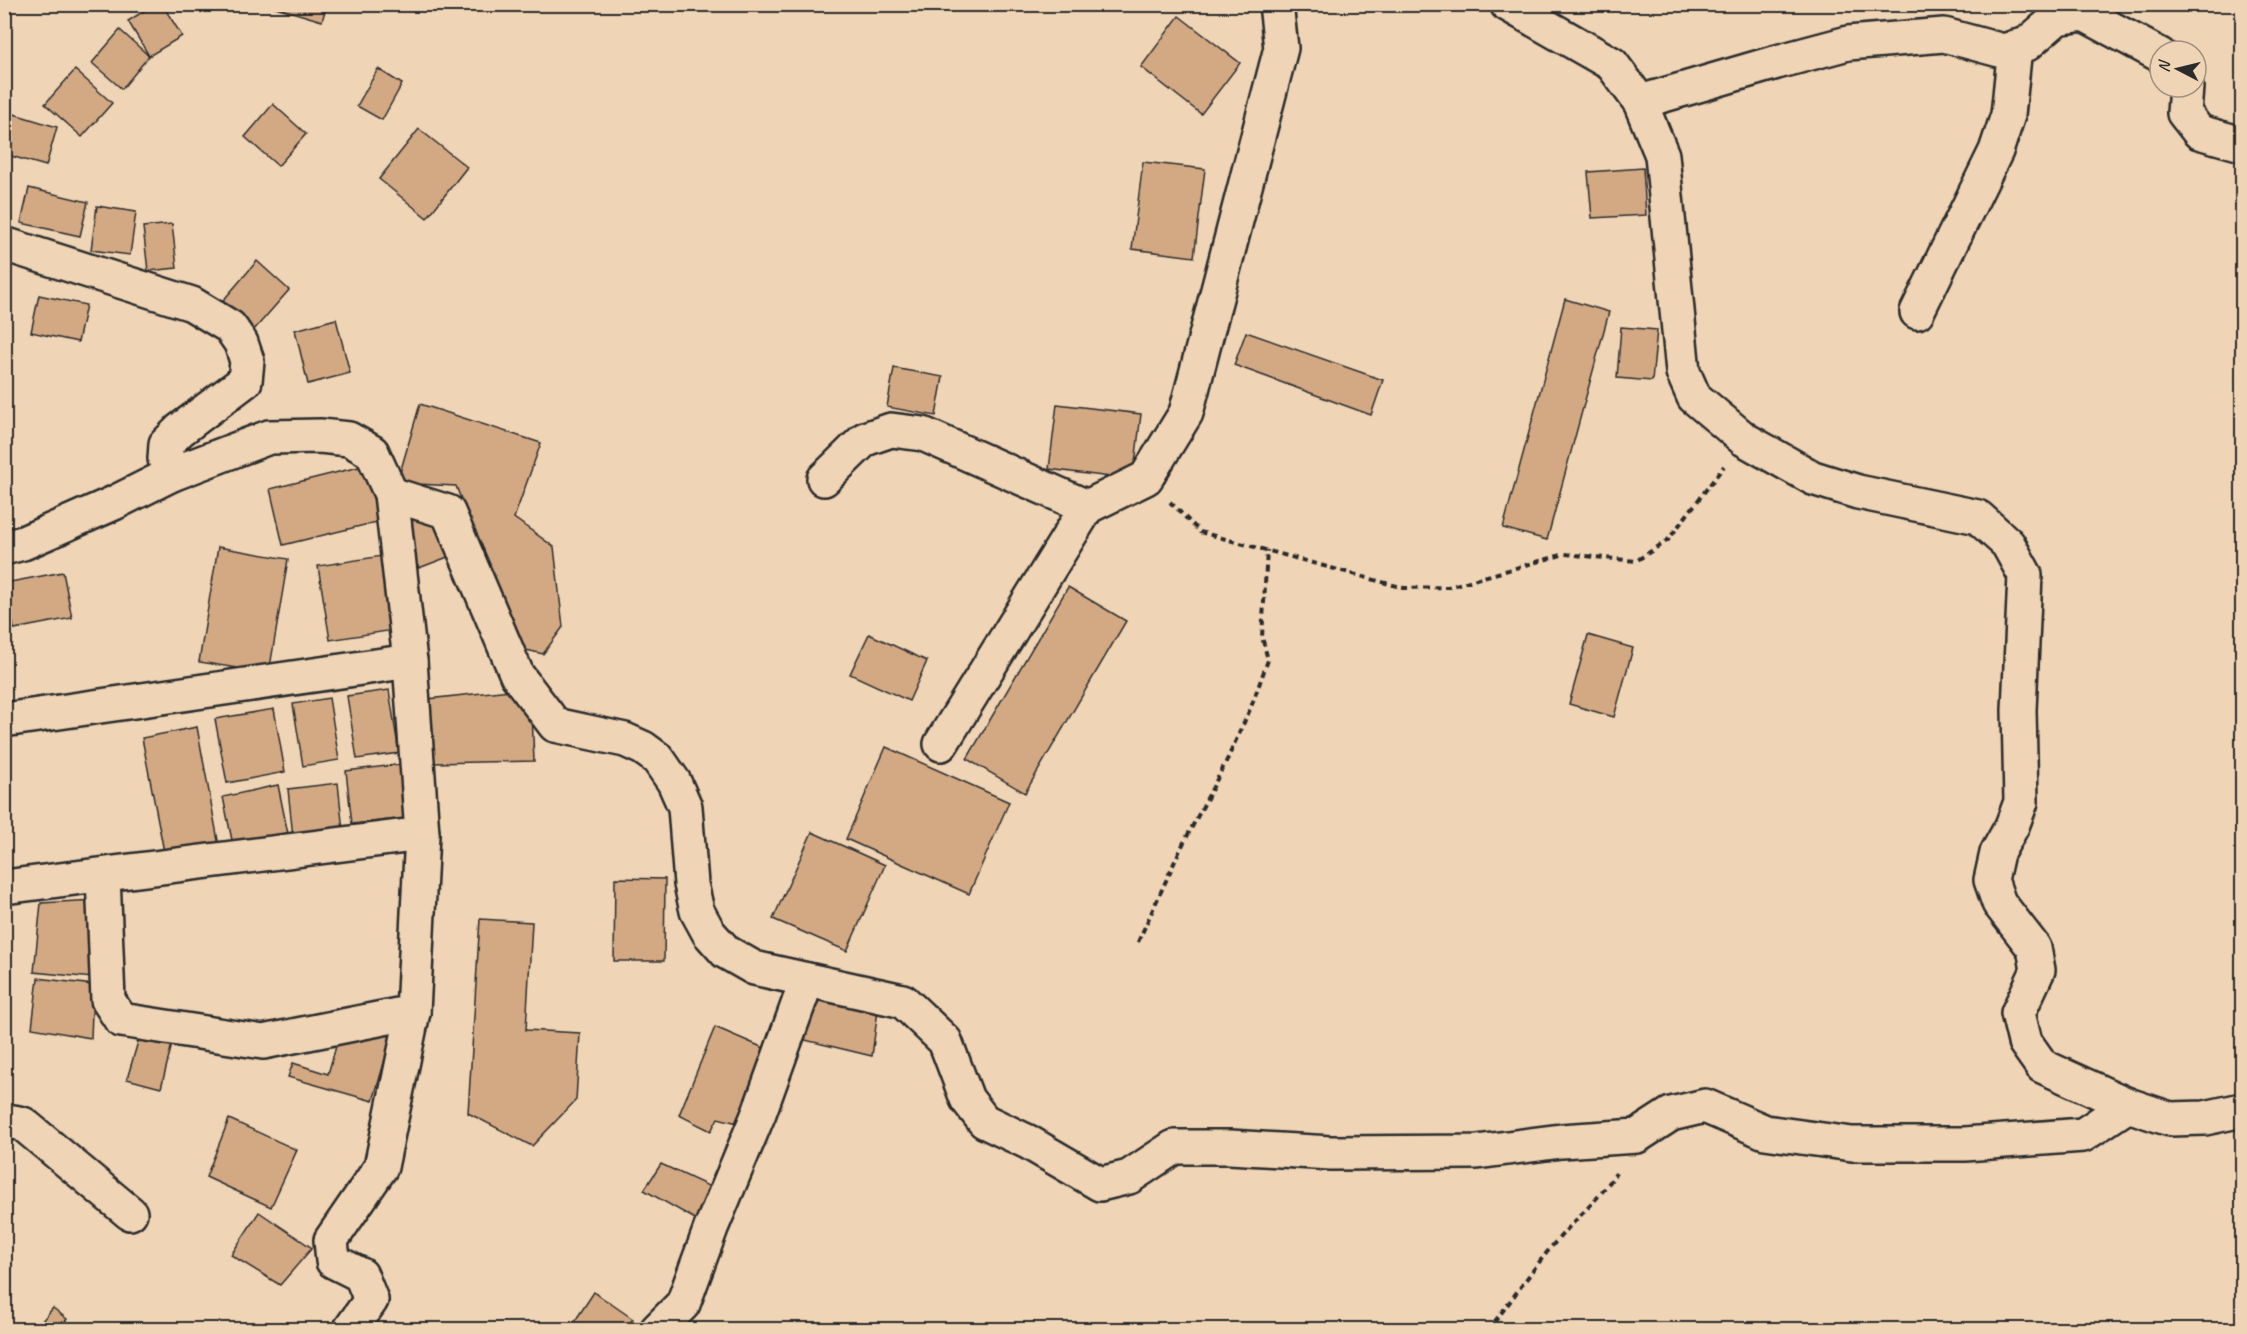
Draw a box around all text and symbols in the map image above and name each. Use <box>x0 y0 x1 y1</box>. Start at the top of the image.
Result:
north arrow <box>2148 39 2208 99</box>
text: N <box>2154 58 2175 73</box>

